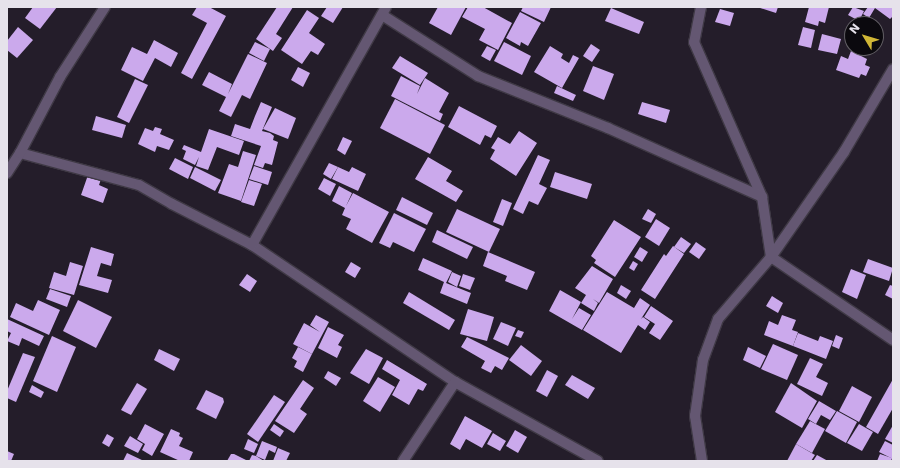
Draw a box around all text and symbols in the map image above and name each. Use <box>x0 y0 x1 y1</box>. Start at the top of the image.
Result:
north arrow <box>844 16 884 56</box>
text: N <box>847 21 863 37</box>

